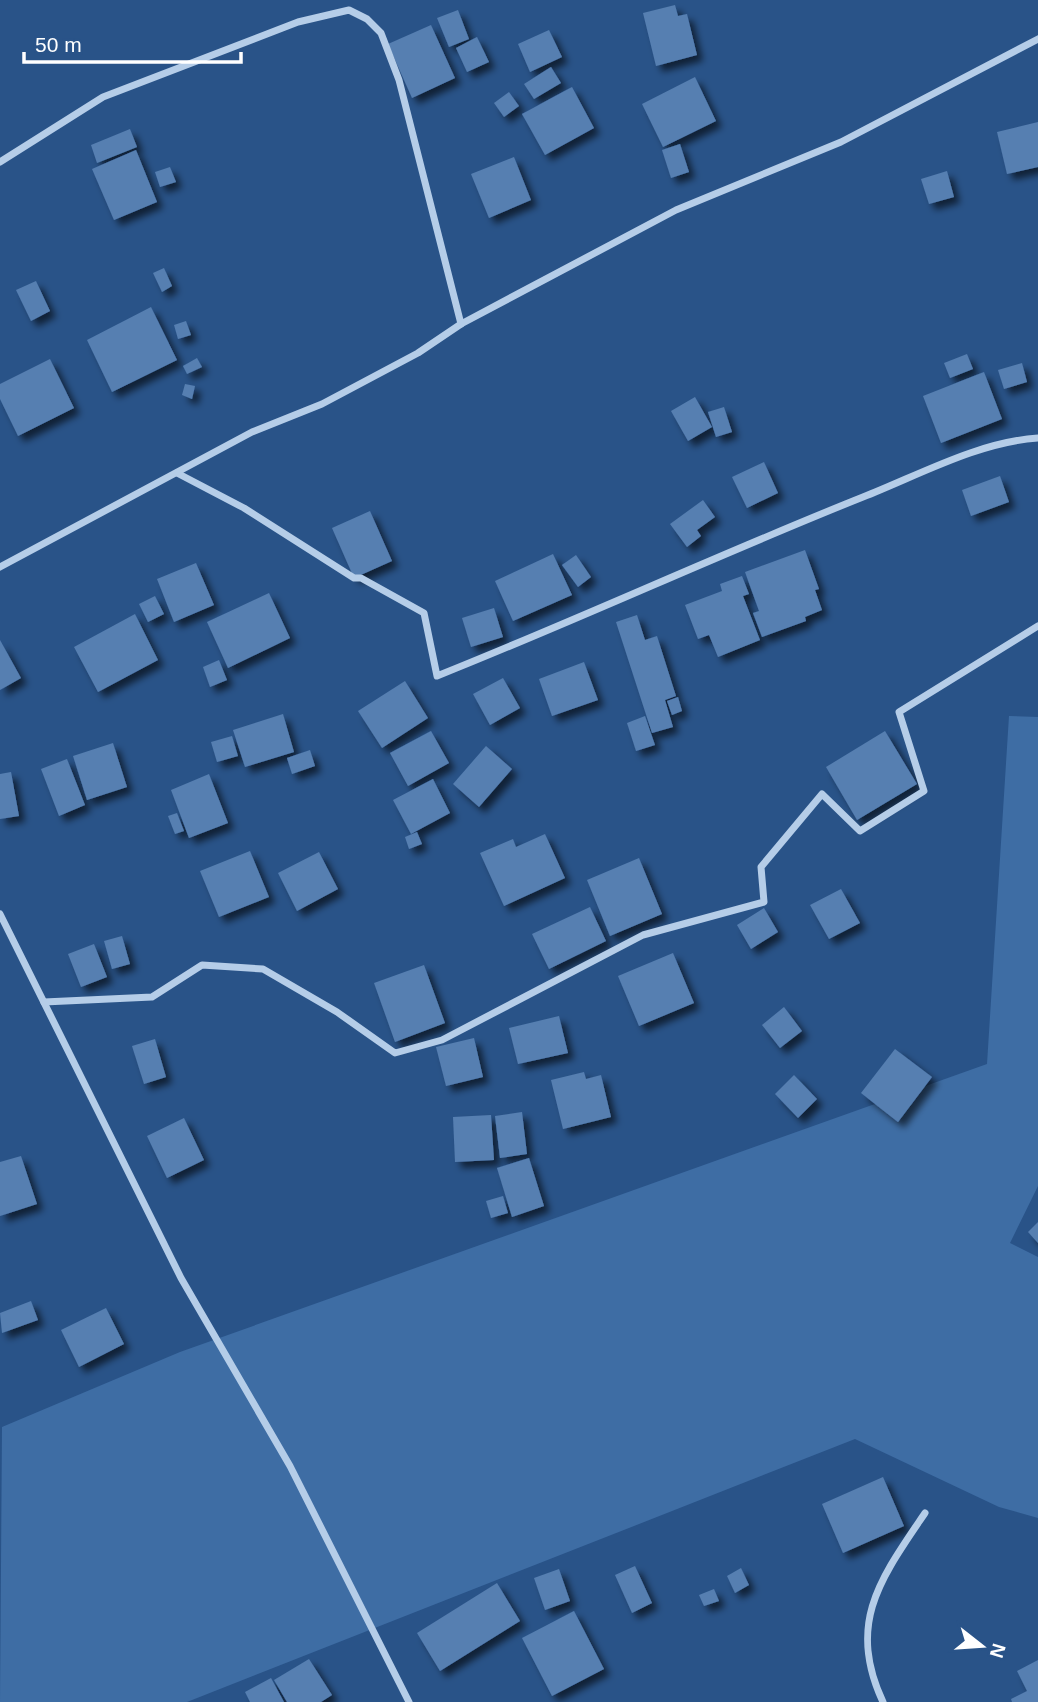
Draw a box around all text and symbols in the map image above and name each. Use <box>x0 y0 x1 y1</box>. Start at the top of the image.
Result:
scale bar <box>24 21 242 65</box>
text: 50 m <box>35 33 82 56</box>
north arrow <box>947 1611 1017 1681</box>
text: N <box>986 1641 1010 1660</box>

